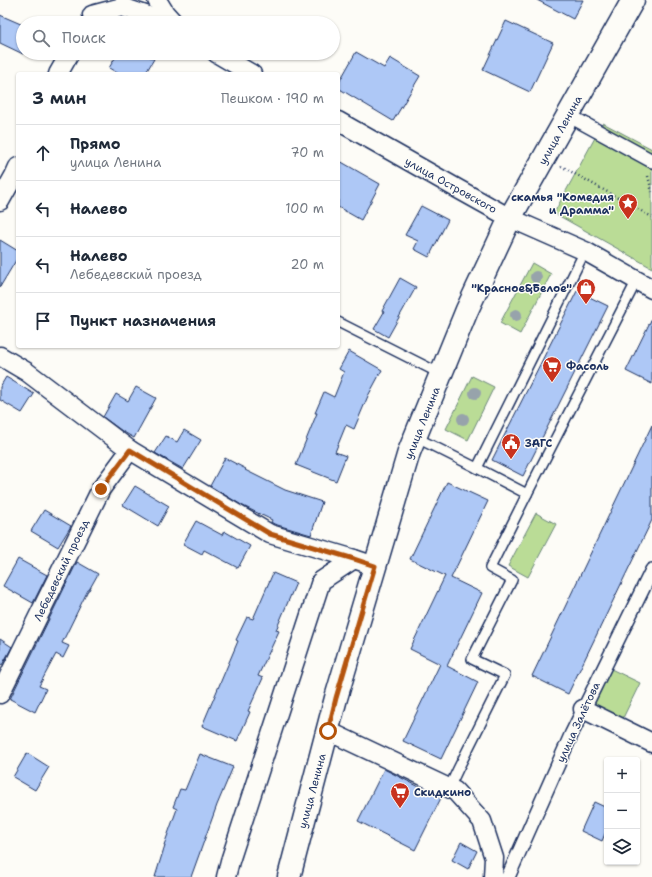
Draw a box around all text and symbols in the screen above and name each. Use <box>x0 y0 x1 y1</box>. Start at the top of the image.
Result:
search box <box>16 16 340 60</box>
icon: search <box>30 27 52 49</box>
text: Поиск <box>62 28 106 48</box>
text: 3 мин <box>32 87 87 109</box>
text: Пешком · 190 m <box>221 90 324 107</box>
street label: улица Ленина <box>535 93 586 168</box>
text: Прямо <box>70 134 120 154</box>
icon: ahead <box>32 142 54 164</box>
text: 70 m <box>290 144 324 161</box>
text: улица Ленина <box>70 154 161 171</box>
street label: улица Островского <box>402 154 500 217</box>
place label: скамья "Комедия и Драмма" <box>511 190 614 218</box>
place icon: скамья "Комедия и Драмма" <box>617 192 639 220</box>
icon: left <box>32 198 54 220</box>
text: Налево <box>70 199 128 219</box>
text: 100 m <box>285 200 324 217</box>
text: Налево <box>70 246 128 266</box>
icon: left <box>32 254 54 276</box>
text: 20 m <box>291 256 324 273</box>
text: Лебедевский проезд <box>70 266 202 283</box>
shop icon: "Красное&Белое" <box>575 277 597 305</box>
place label: "Красное&Белое" <box>471 281 572 296</box>
icon: arrive <box>32 310 54 332</box>
text: Пункт назначения <box>70 311 216 331</box>
supermarket icon: Фасоль <box>541 355 563 383</box>
place label: Фасоль <box>566 359 609 374</box>
street label: улица Ленина <box>401 384 444 462</box>
public building icon: ЗАГС <box>500 432 522 460</box>
place label: ЗАГС <box>525 436 552 451</box>
route end <box>92 480 110 498</box>
street label: Лебедевский проезд <box>30 517 93 624</box>
street label: улица Залётова <box>553 679 604 765</box>
route start <box>319 722 337 740</box>
street label: улица Ленина <box>295 752 330 830</box>
map controls <box>604 757 640 865</box>
button: + <box>604 757 640 793</box>
supermarket icon: Скидкино <box>389 781 411 809</box>
place label: Скидкино <box>414 785 471 800</box>
button: − <box>604 793 640 829</box>
button: layers <box>604 829 640 865</box>

